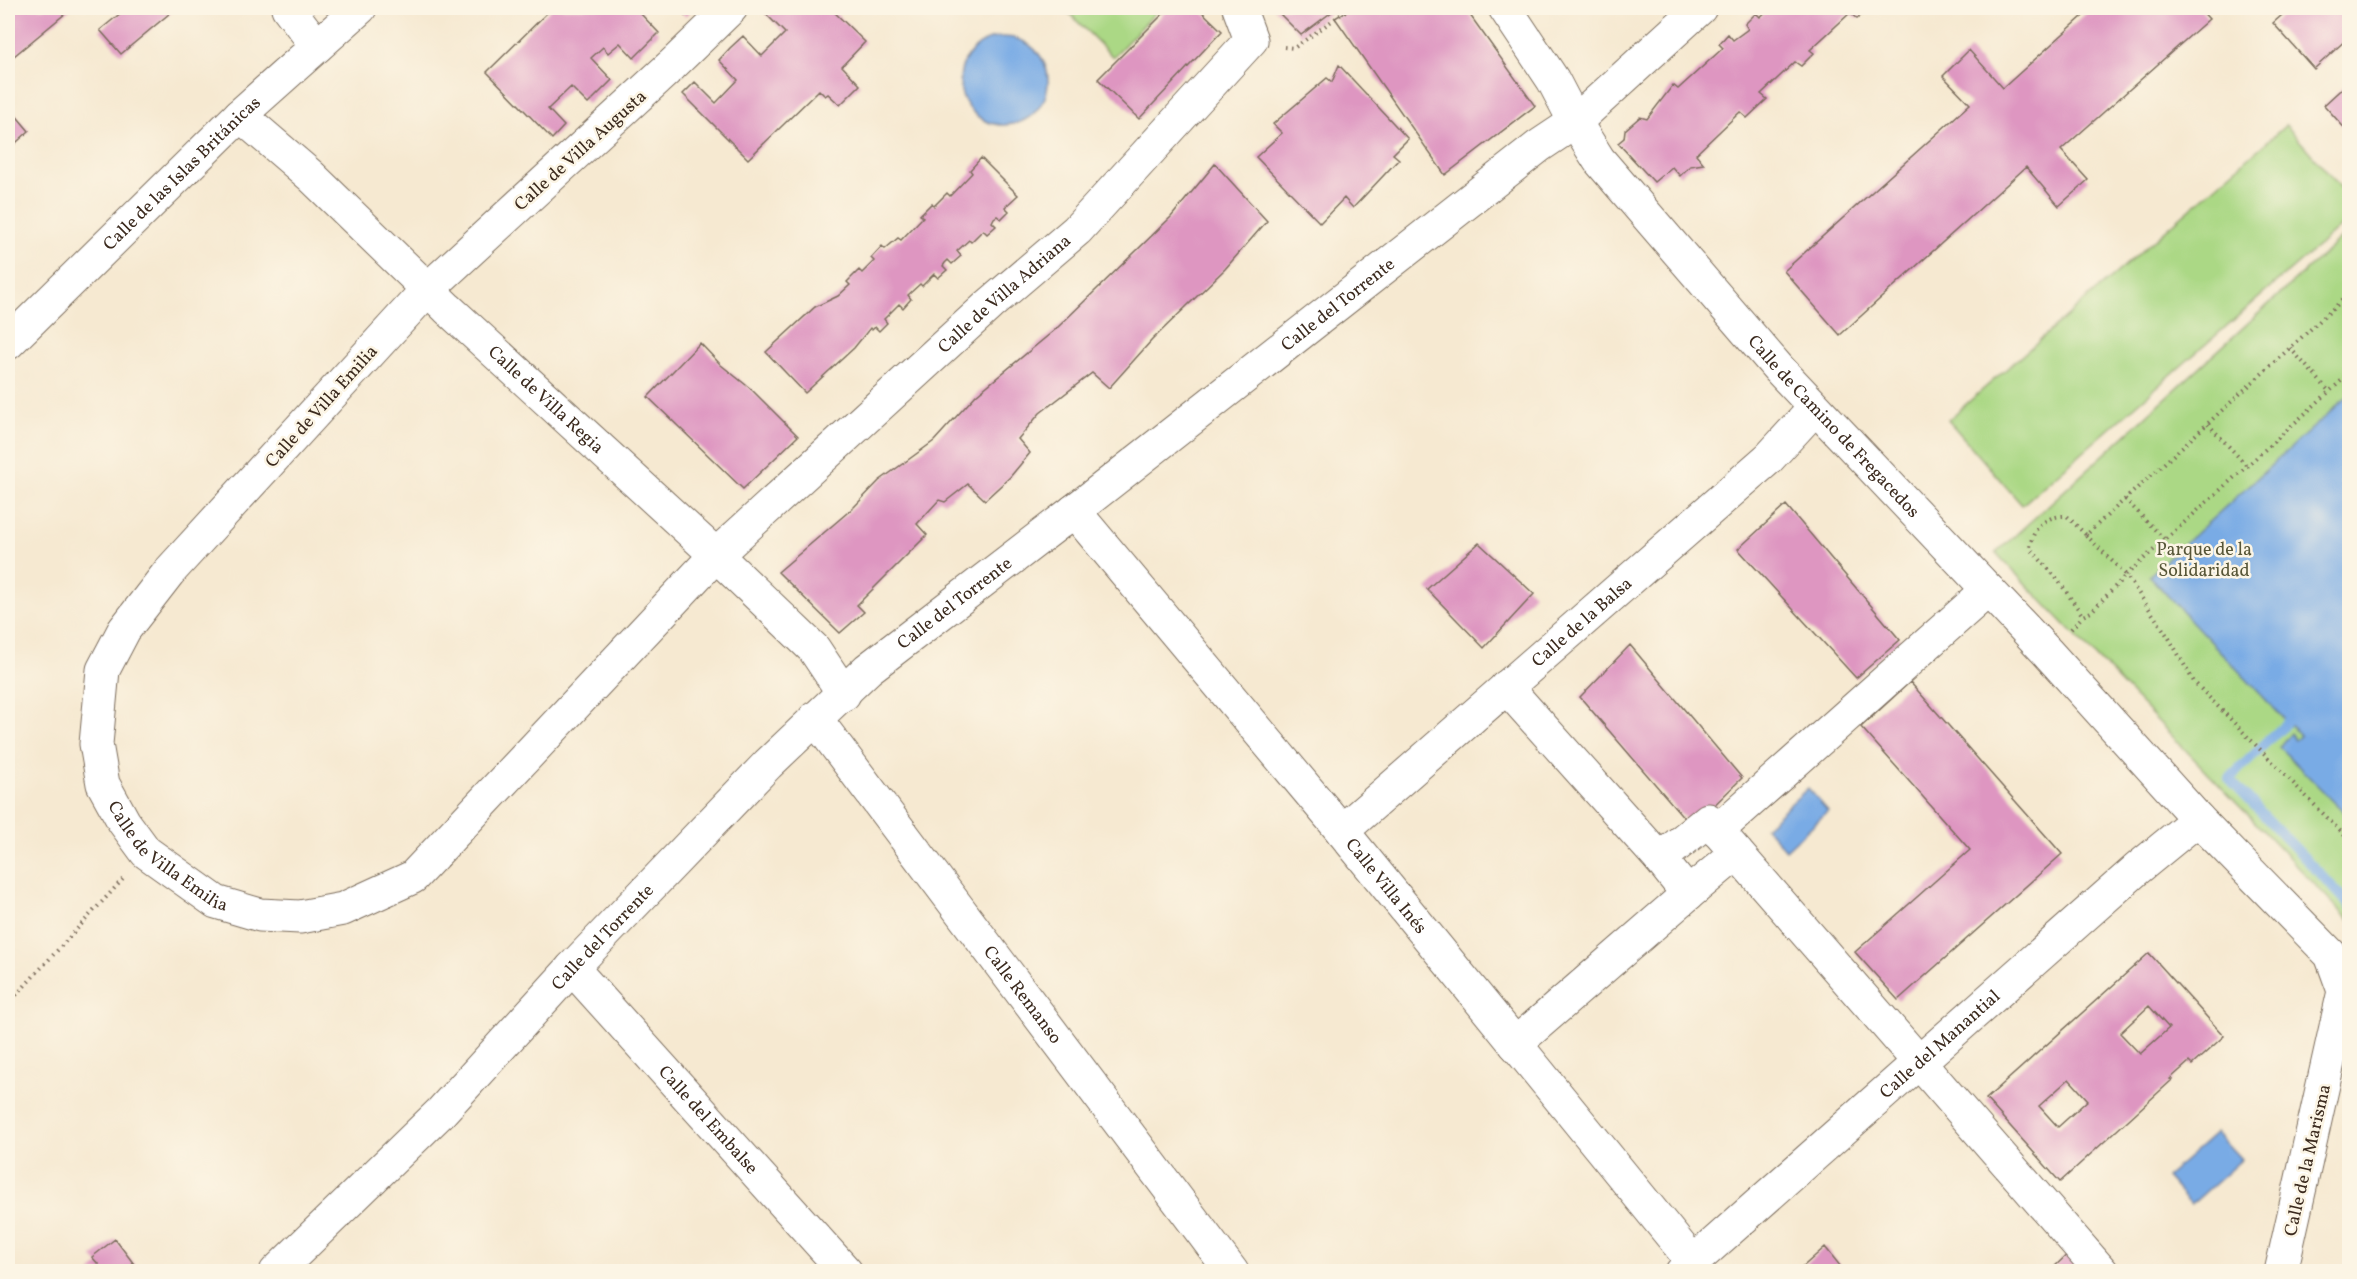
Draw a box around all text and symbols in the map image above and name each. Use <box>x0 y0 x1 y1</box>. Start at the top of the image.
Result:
street label: Calle de Villa Augusta <box>509 85 653 217</box>
street label: Calle de las Islas Británicas <box>98 91 267 257</box>
street label: Calle de Villa Adriana <box>933 229 1077 360</box>
street label: Calle del Torrente <box>1276 253 1401 358</box>
street label: Calle de Camino de Fregacedos <box>1741 330 1925 524</box>
street label: Calle de Villa Emilia <box>260 340 384 474</box>
street label: Calle de Villa Regia <box>482 340 609 460</box>
park label: Parque de la Solidaridad <box>2156 538 2252 584</box>
street label: Calle del Torrente <box>892 552 1018 656</box>
street label: Calle de la Balsa <box>1527 572 1638 674</box>
street label: Calle de Villa Emilia <box>101 797 230 919</box>
street label: Calle Villa Inés <box>1339 834 1432 940</box>
street label: Calle del Torrente <box>546 879 660 997</box>
street label: Calle Remanso <box>977 941 1067 1050</box>
street label: Calle del Manantial <box>1875 985 2006 1105</box>
street label: Calle del Embalse <box>652 1061 763 1180</box>
street label: Calle de la Marisma <box>2279 1082 2338 1239</box>

